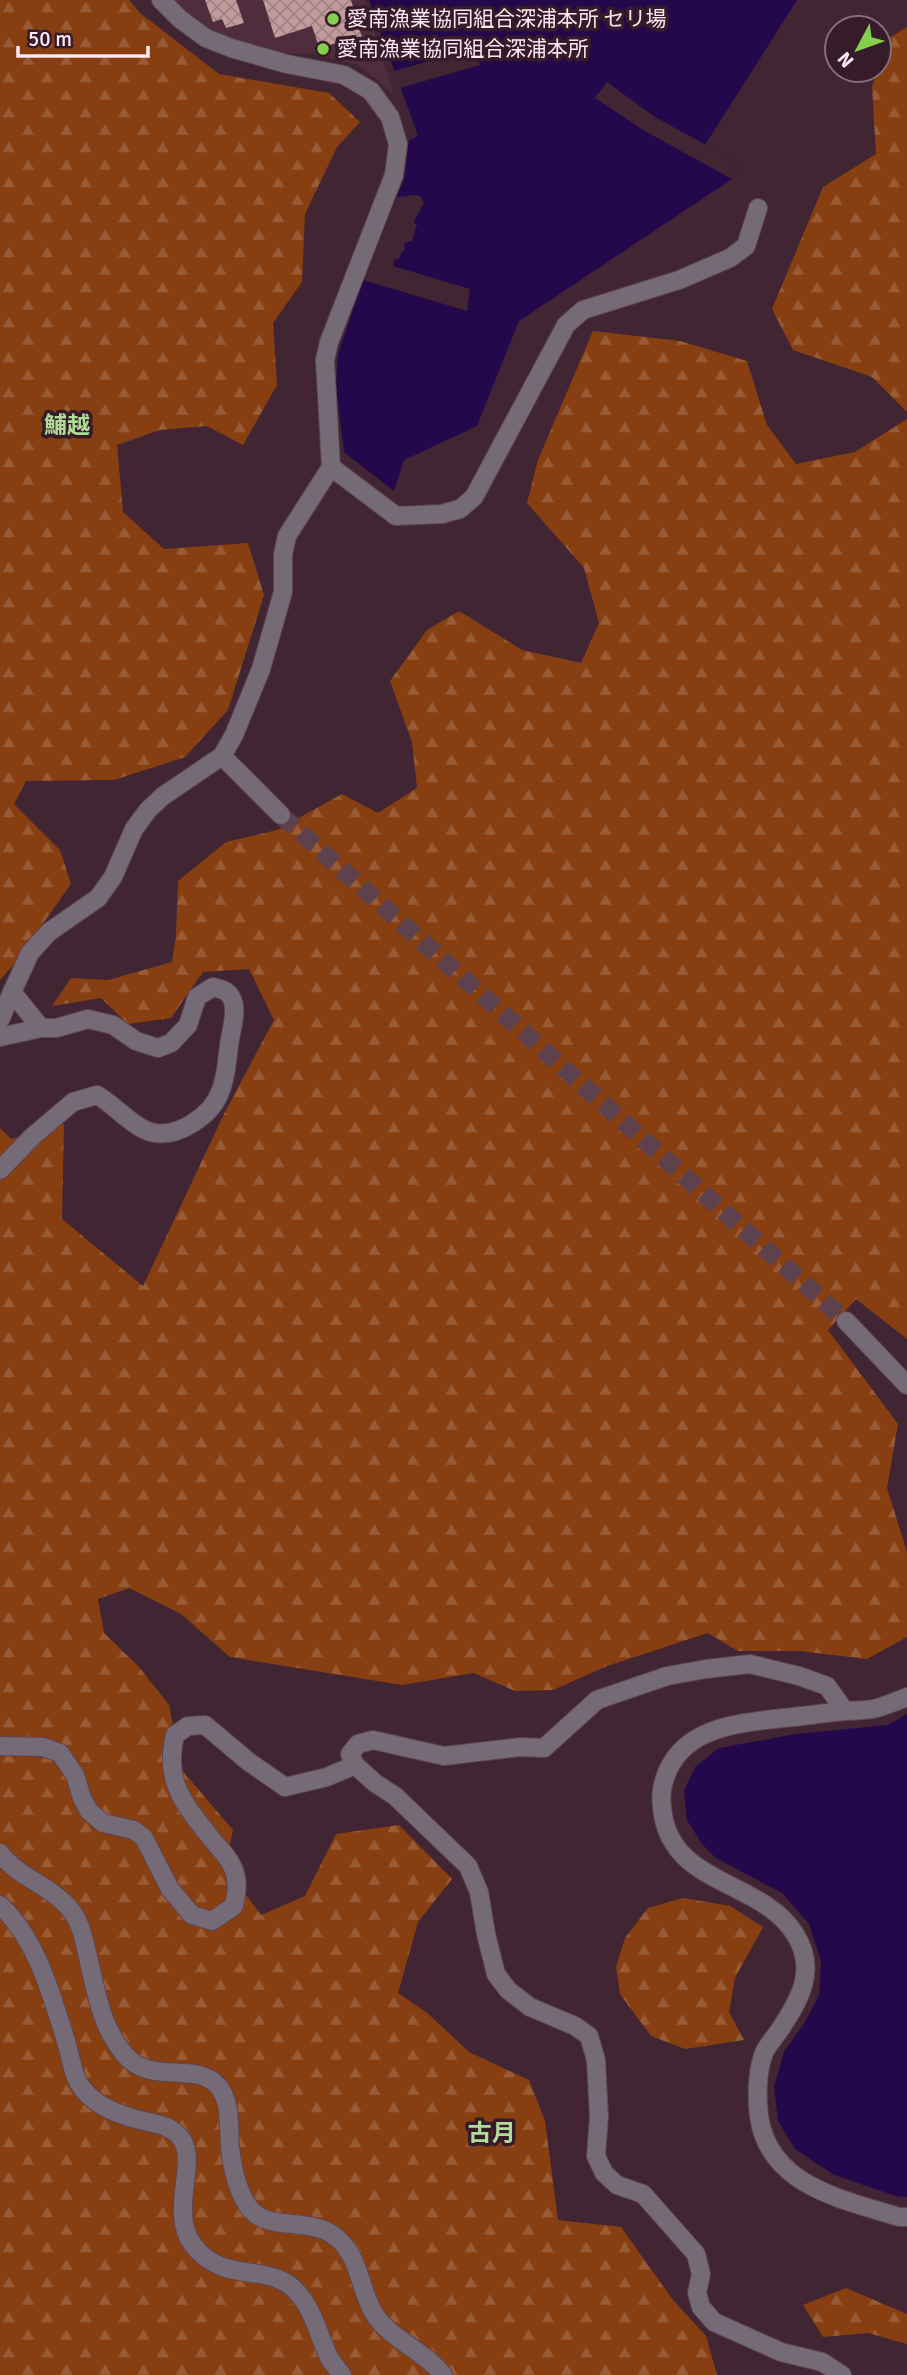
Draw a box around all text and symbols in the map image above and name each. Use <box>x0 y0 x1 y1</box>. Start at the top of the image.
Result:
place label: 愛南漁業協同組合深浦本所 セリ場 <box>347 6 667 32</box>
marker: 愛南漁業協同組合深浦本所 セリ場 <box>325 11 341 27</box>
scale bar <box>18 14 147 58</box>
north arrow <box>823 14 893 84</box>
text: 50 m <box>28 26 72 52</box>
place label: 愛南漁業協同組合深浦本所 <box>337 36 589 62</box>
marker: 愛南漁業協同組合深浦本所 <box>315 41 331 57</box>
text: N <box>833 47 859 72</box>
district label: 鯆越 <box>44 411 90 440</box>
district label: 古月 <box>468 2118 516 2148</box>

